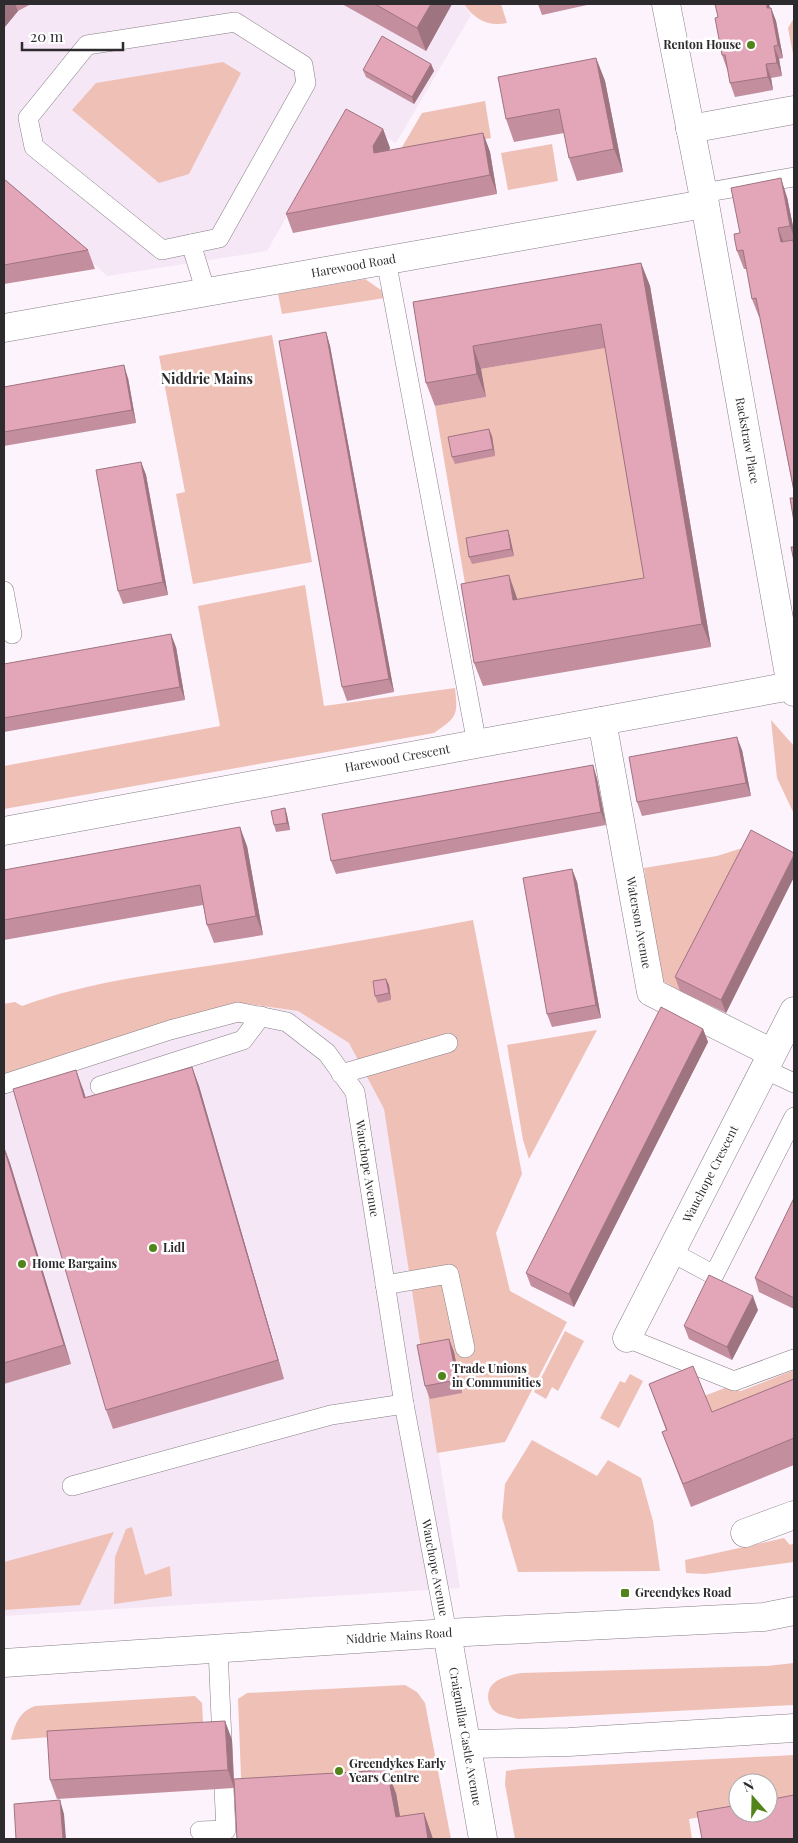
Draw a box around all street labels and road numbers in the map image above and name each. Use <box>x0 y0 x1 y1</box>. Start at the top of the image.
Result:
street label: Harewood Road <box>310 250 397 280</box>
street label: Rackstraw Place <box>733 396 764 485</box>
street label: Harewood Crescent <box>343 740 452 775</box>
street label: Waterson Avenue <box>623 874 656 970</box>
street label: Wauchope Avenue <box>352 1118 384 1218</box>
street label: Wauchope Crescent <box>678 1122 742 1226</box>
street label: Wauchope Avenue <box>419 1517 453 1617</box>
street label: Niddrie Mains Road <box>345 1624 453 1647</box>
street label: Craigmillar Castle Avenue <box>446 1666 486 1807</box>

